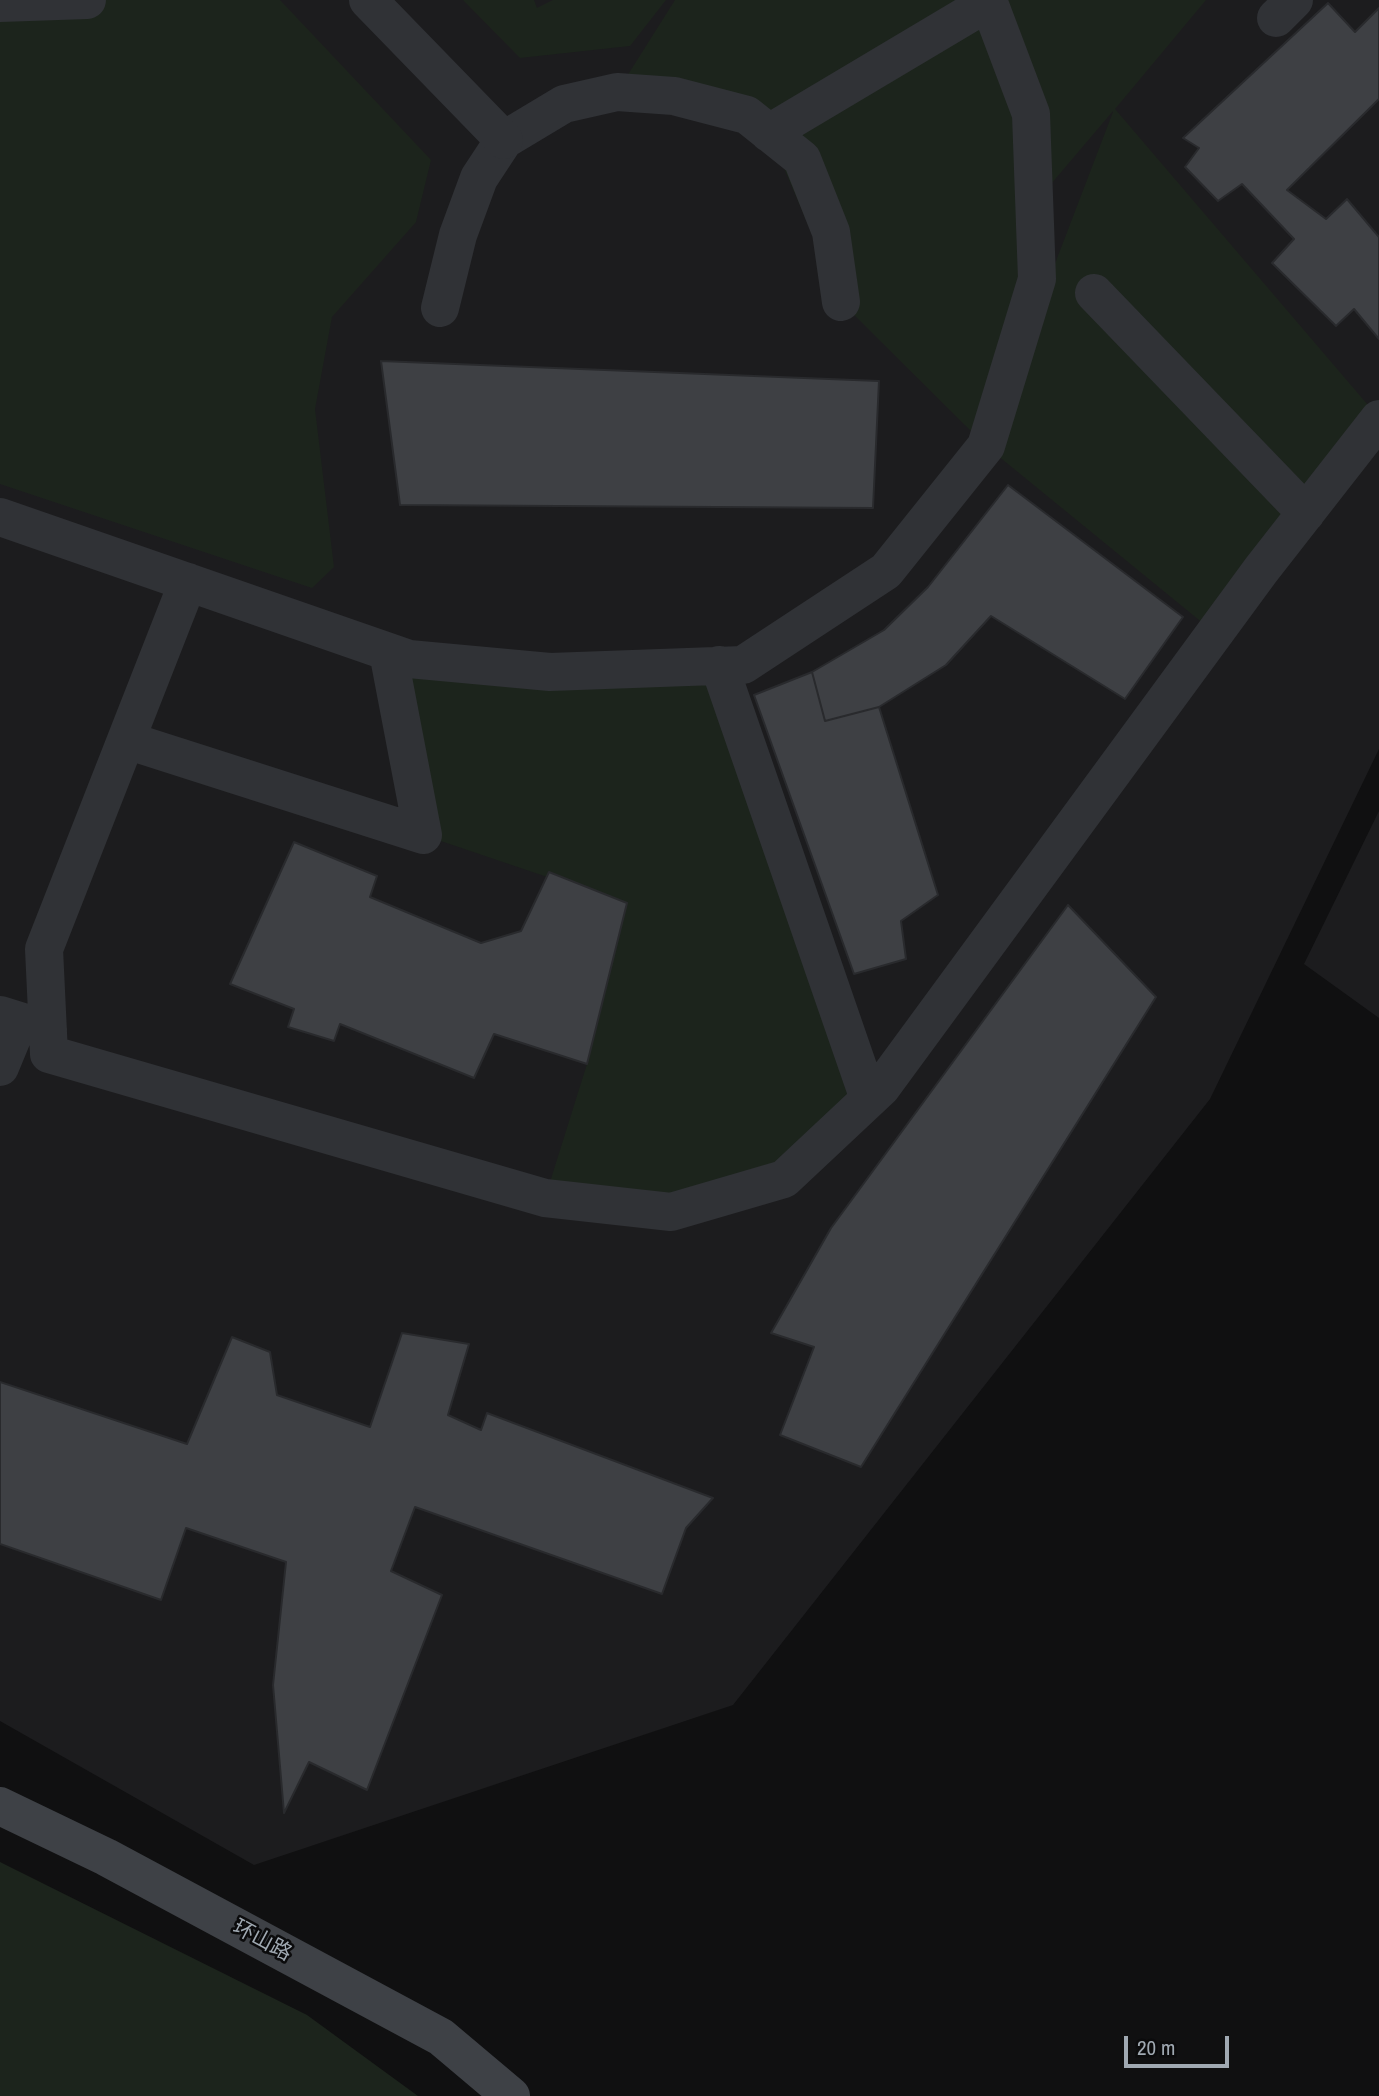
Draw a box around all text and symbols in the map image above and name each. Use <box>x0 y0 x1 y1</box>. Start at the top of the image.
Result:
street label: 环山路 <box>228 1915 296 1967</box>
scale bar <box>1127 2022 1232 2066</box>
text: 20 m <box>1137 2033 1175 2062</box>

